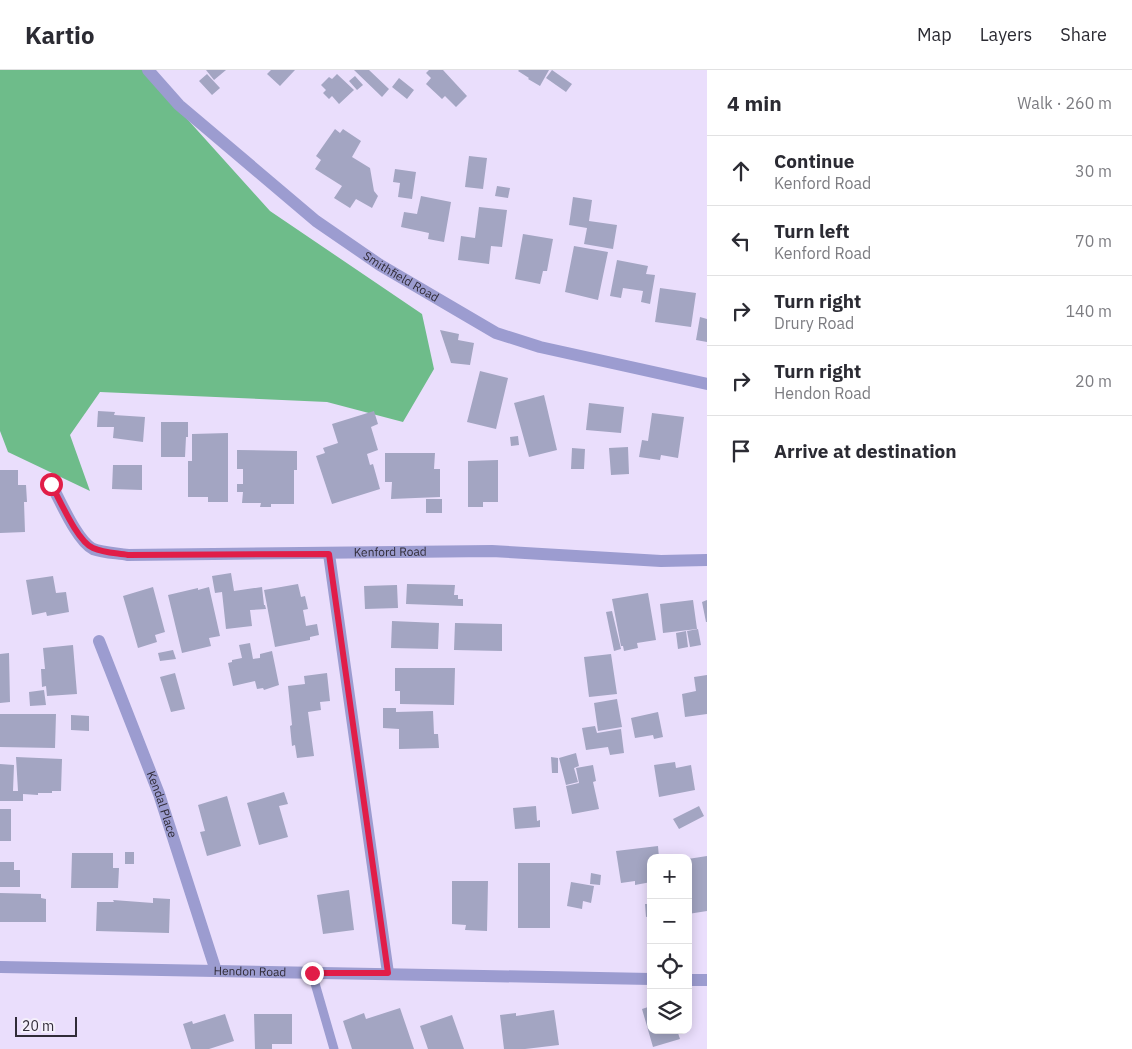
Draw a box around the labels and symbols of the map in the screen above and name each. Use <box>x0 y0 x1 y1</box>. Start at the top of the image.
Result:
street label: Smithfield Road <box>361 248 442 305</box>
route start <box>40 473 63 496</box>
street label: Kenford Road <box>354 544 427 560</box>
street label: Kendal Place <box>144 769 181 840</box>
route end <box>301 962 324 985</box>
street label: Hendon Road <box>213 963 287 979</box>
scale bar <box>15 1014 78 1037</box>

